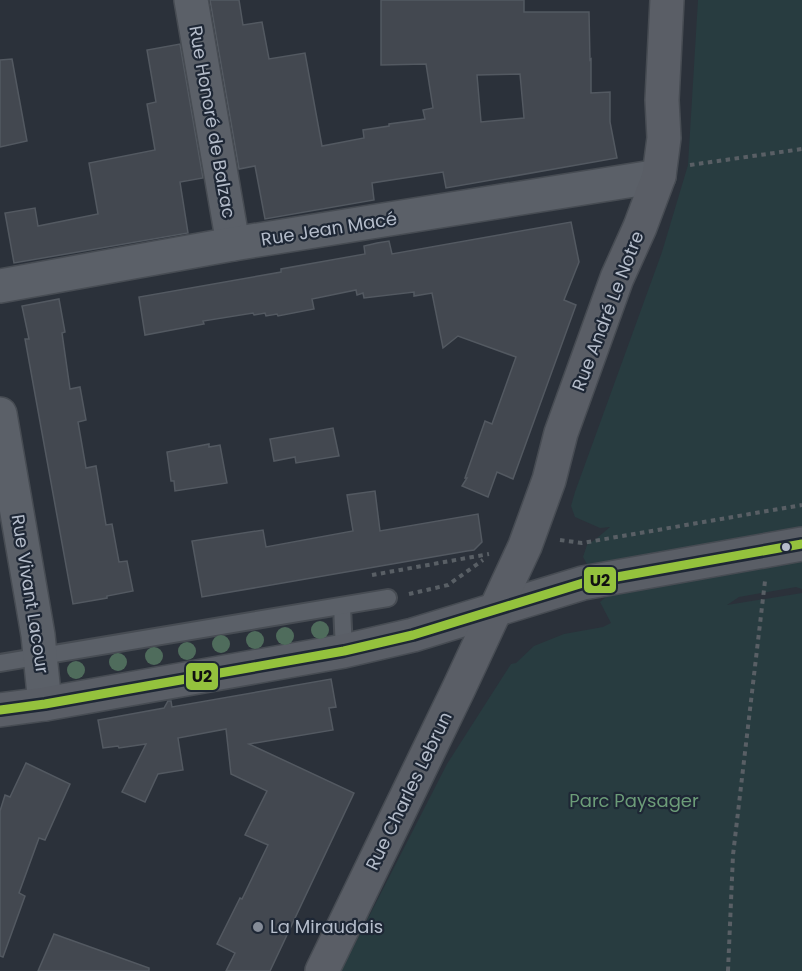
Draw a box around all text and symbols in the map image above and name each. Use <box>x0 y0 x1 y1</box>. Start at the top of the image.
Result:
street label: Rue Honoré de Balzac <box>183 24 242 220</box>
street label: Rue Jean Macé <box>259 205 399 252</box>
street label: Rue André Le Notre <box>566 227 650 394</box>
street label: Rue Vivant Lacour <box>6 513 55 676</box>
unlabelled marker <box>780 541 792 553</box>
line badge: U2 <box>583 566 617 594</box>
text: U2 <box>590 569 610 592</box>
line badge: U2 <box>185 662 219 691</box>
text: U2 <box>192 665 212 688</box>
street label: Rue Charles Lebrun <box>359 707 458 874</box>
park label: Parc Paysager <box>569 788 699 813</box>
place label: La Miraudais <box>270 914 383 939</box>
marker: La Miraudais <box>251 920 265 934</box>

